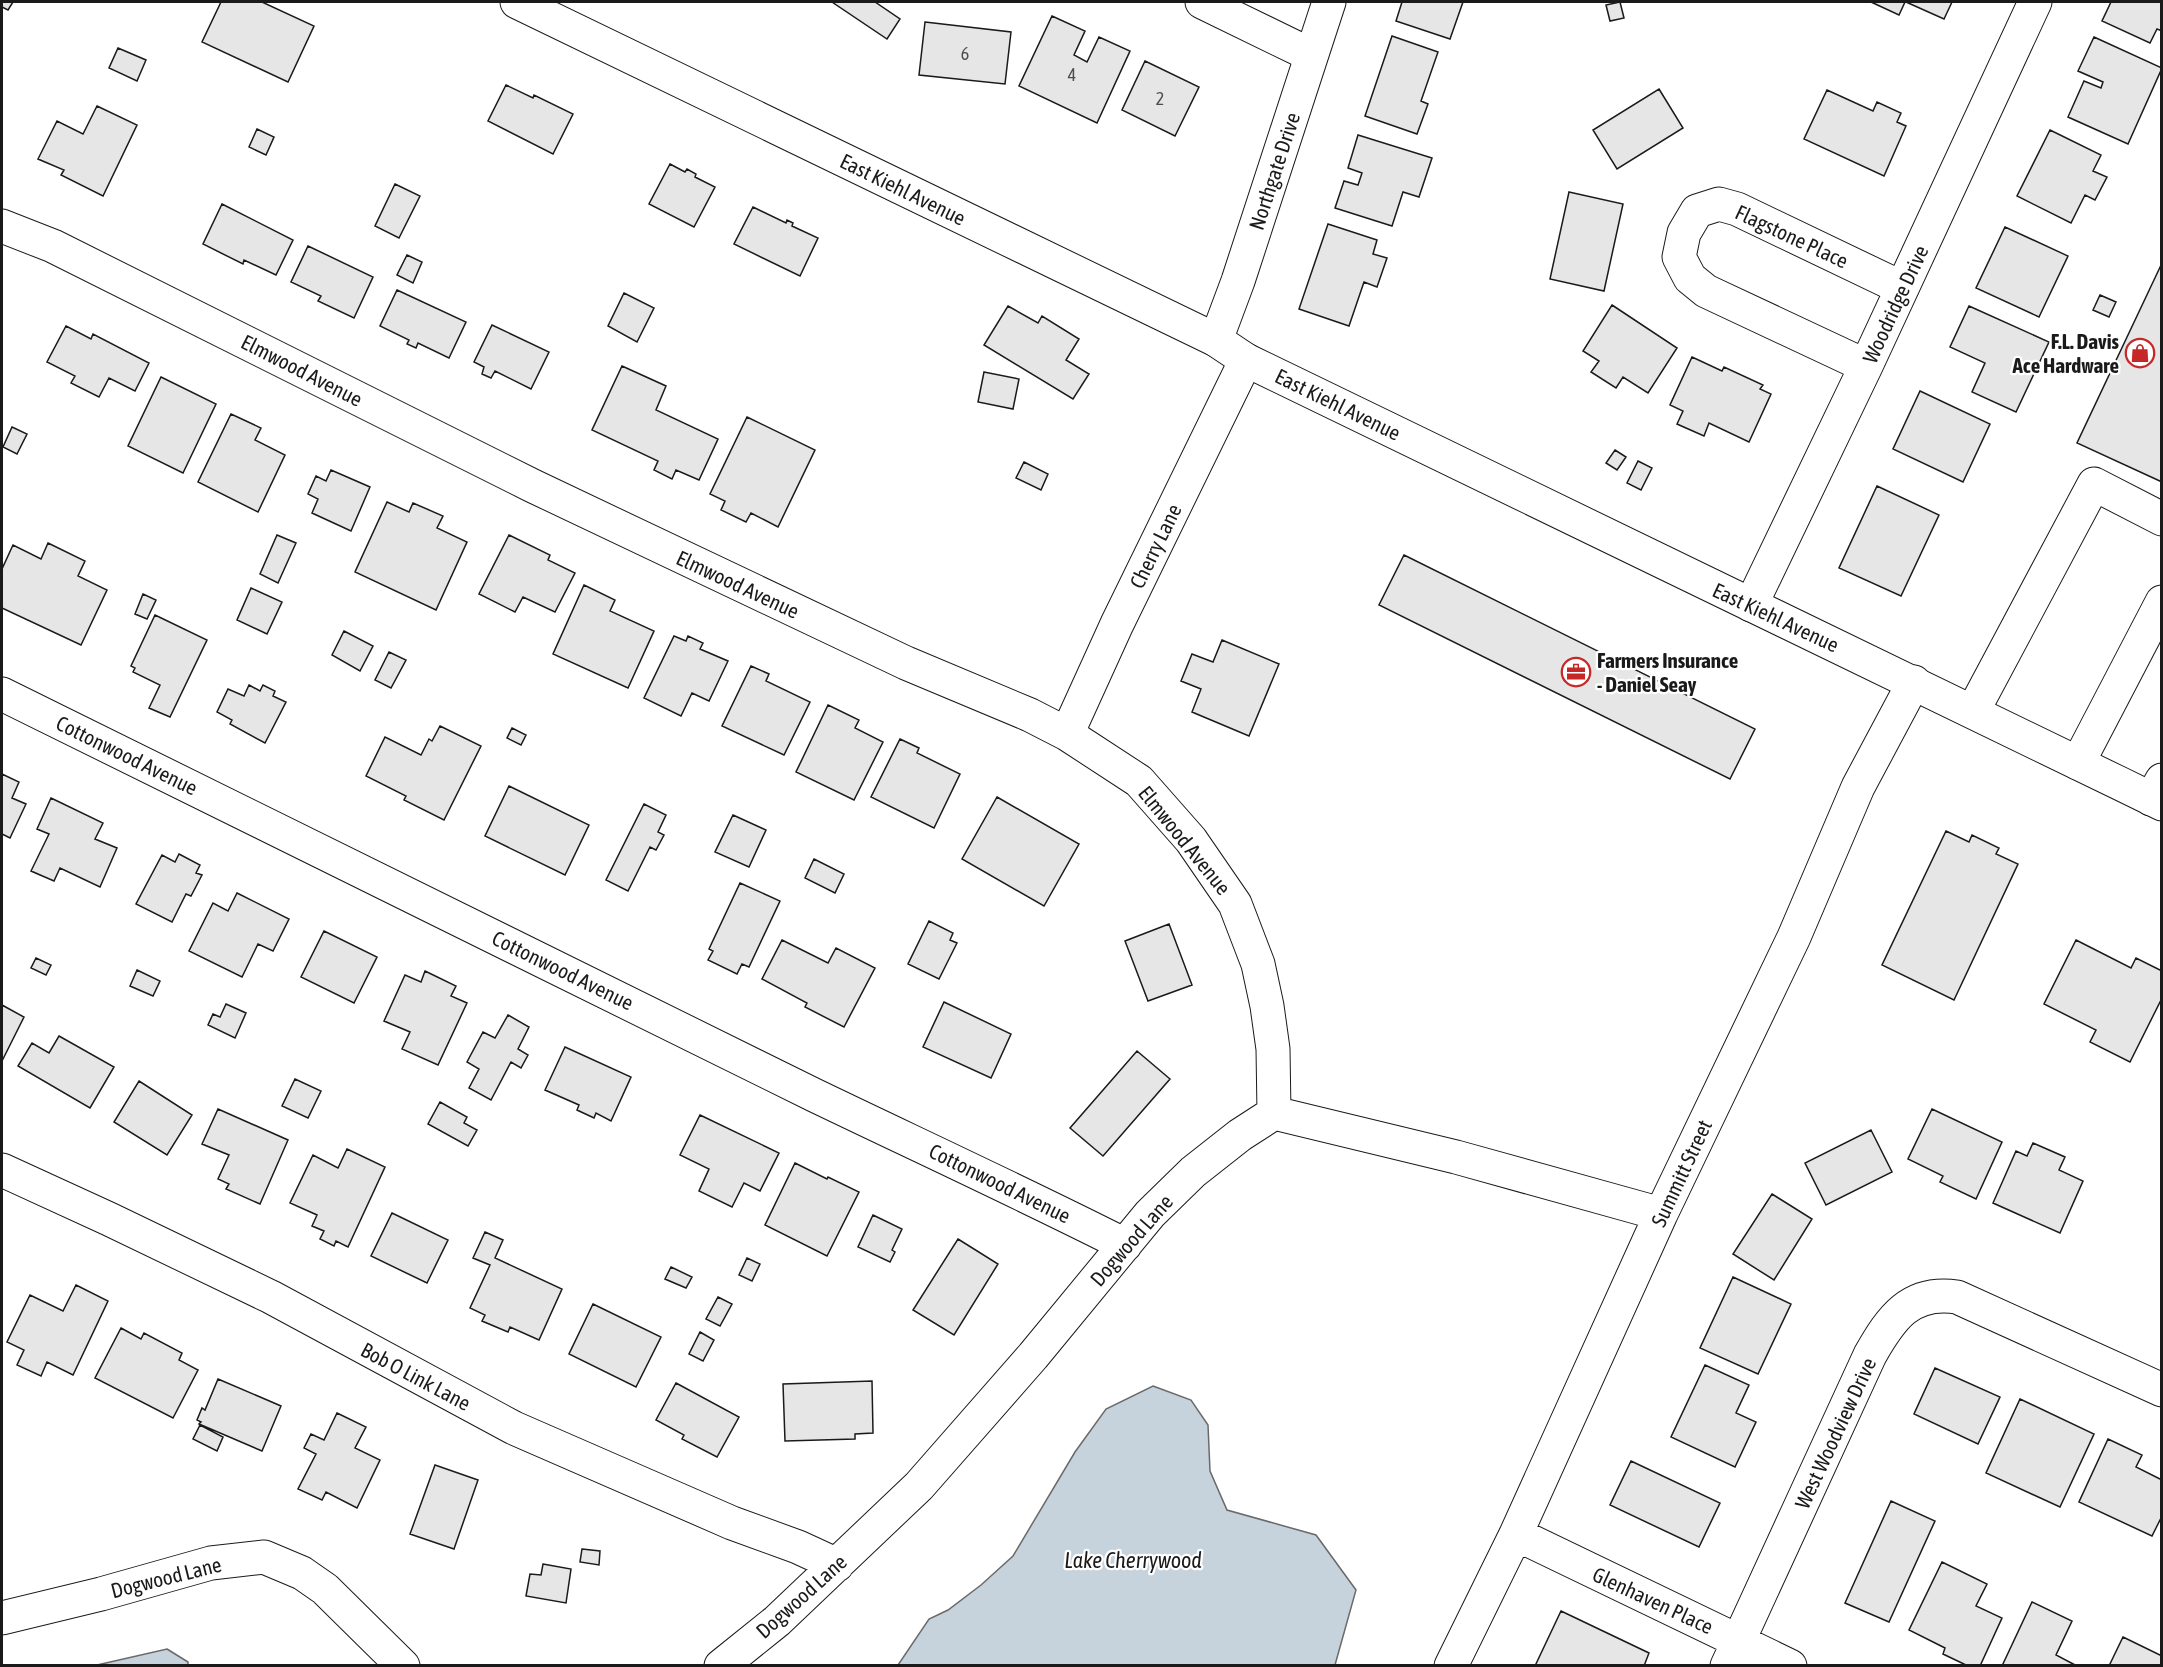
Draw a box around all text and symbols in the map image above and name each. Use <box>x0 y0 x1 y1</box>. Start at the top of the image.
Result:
house number: 6 <box>961 43 969 64</box>
house number: 4 <box>1068 64 1076 85</box>
house number: 2 <box>1156 88 1164 109</box>
street label: Northgate Drive <box>1244 109 1304 233</box>
street label: East Kiehl Avenue <box>836 148 970 230</box>
street label: Flagstone Place <box>1732 199 1852 273</box>
street label: Woodridge Drive <box>1857 241 1933 367</box>
street label: Elmwood Avenue <box>237 329 367 411</box>
place label: F.L. Davis Ace Hardware <box>2012 329 2120 377</box>
shop icon: F.L. Davis Ace Hardware <box>2124 337 2156 369</box>
street label: East Kiehl Avenue <box>1271 363 1405 445</box>
street label: Cherry Lane <box>1124 500 1186 592</box>
street label: Elmwood Avenue <box>673 545 803 623</box>
street label: East Kiehl Avenue <box>1709 577 1843 657</box>
place label: Farmers Insurance - Daniel Seay <box>1597 648 1738 696</box>
office icon: Farmers Insurance - Daniel Seay <box>1560 656 1592 688</box>
street label: Cottonwood Avenue <box>52 710 202 800</box>
street label: Elmwood Avenue <box>1134 781 1236 899</box>
street label: Cottonwood Avenue <box>488 925 638 1015</box>
street label: Summitt Street <box>1646 1116 1716 1230</box>
street label: Cottonwood Avenue <box>925 1138 1075 1228</box>
street label: Dogwood Lane <box>1085 1189 1177 1291</box>
street label: Bob O Link Lane <box>357 1337 475 1415</box>
street label: West Woodview Drive <box>1790 1354 1880 1512</box>
water label: Lake Cherrywood <box>1064 1547 1202 1573</box>
street label: Dogwood Lane <box>751 1549 851 1643</box>
street label: Dogwood Lane <box>108 1552 224 1602</box>
street label: Glenhaven Place <box>1589 1562 1717 1638</box>

